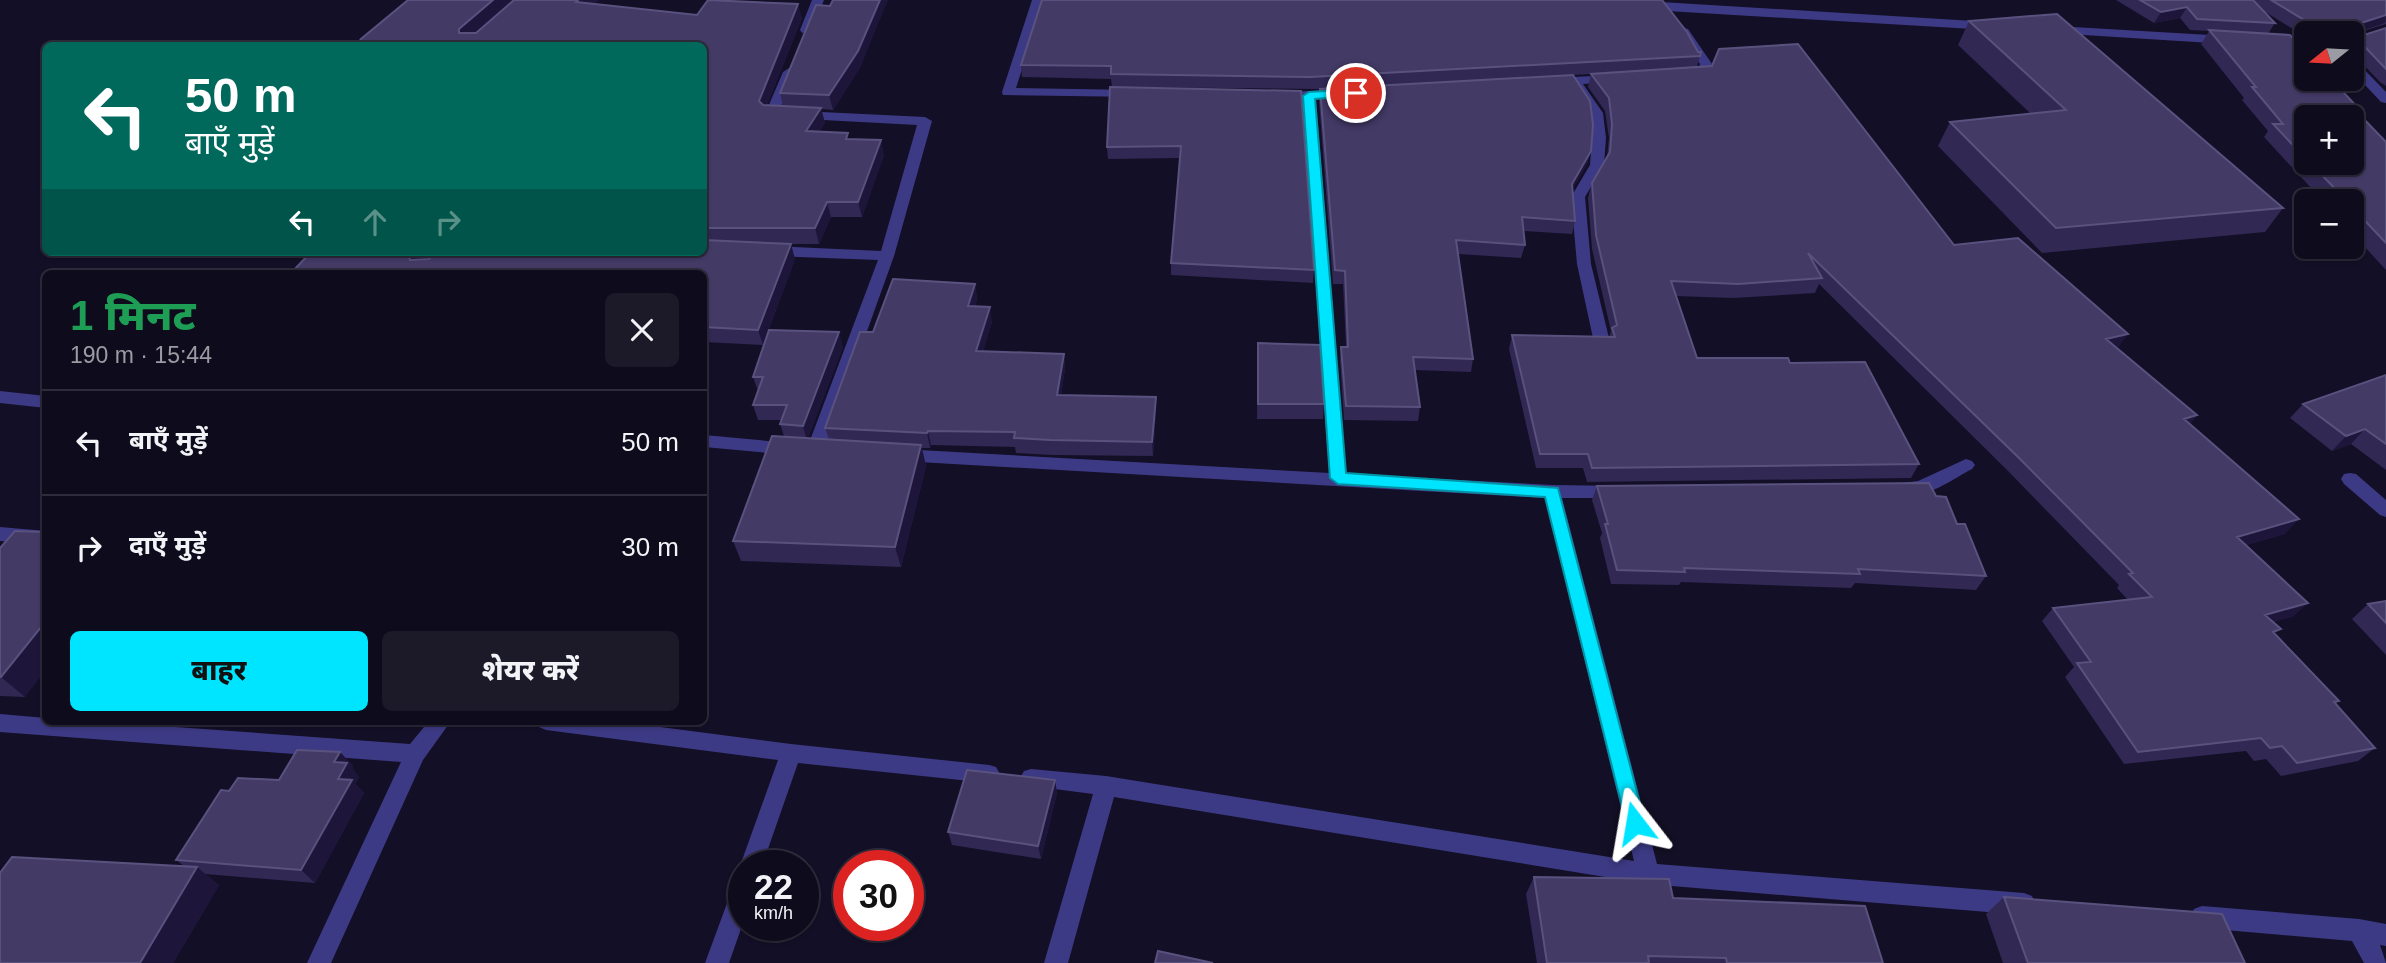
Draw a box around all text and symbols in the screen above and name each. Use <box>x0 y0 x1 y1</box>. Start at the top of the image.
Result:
north arrow <box>2294 21 2364 91</box>
map controls <box>2294 21 2364 259</box>
pin <box>1326 63 1386 123</box>
text: 50 m <box>185 68 297 122</box>
icon: left <box>70 70 161 161</box>
icon: arrive <box>1337 74 1375 112</box>
button: + <box>2294 105 2364 175</box>
text: बाएँ मुड़ें <box>185 125 274 161</box>
button: − <box>2294 189 2364 259</box>
icon: left <box>283 203 321 241</box>
icon: ahead <box>356 203 394 241</box>
icon: right <box>429 203 467 241</box>
text: 1 मिनट <box>70 292 195 339</box>
button: close <box>605 293 679 367</box>
text: 190 m · 15:44 <box>70 342 212 368</box>
icon: left <box>70 424 108 462</box>
text: बाएँ मुड़ें <box>129 425 208 455</box>
text: 50 m <box>621 427 679 457</box>
icon: right <box>70 529 108 567</box>
text: दाएँ मुड़ें <box>129 530 206 560</box>
text: 30 m <box>621 532 679 562</box>
button: बाहर <box>70 631 368 711</box>
button: शेयर करें <box>382 631 679 711</box>
position arrow <box>1598 786 1672 860</box>
speed limit sign: 30 <box>833 850 924 941</box>
text: 22 <box>754 867 793 906</box>
text: km/h <box>754 903 793 923</box>

